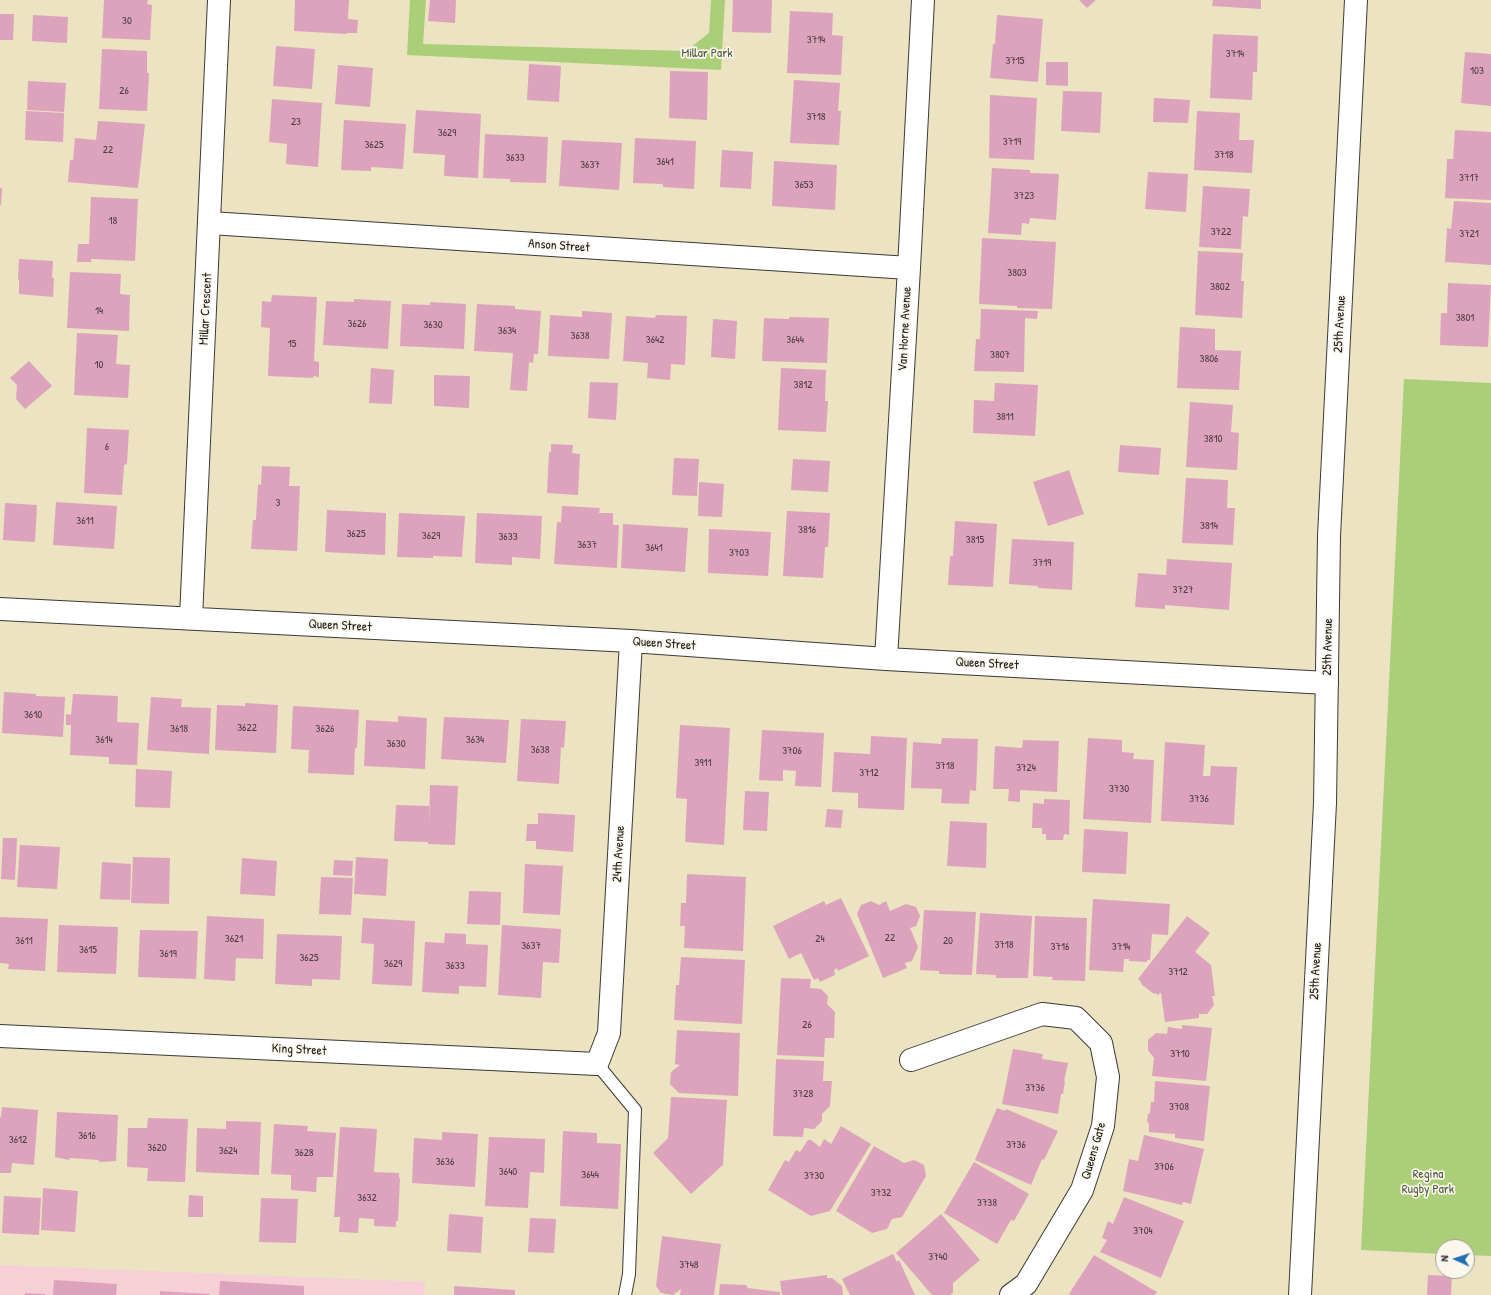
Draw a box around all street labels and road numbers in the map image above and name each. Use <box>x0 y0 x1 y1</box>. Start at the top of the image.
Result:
street label: Anson Street <box>528 236 590 256</box>
street label: Millar Crescent <box>196 273 216 345</box>
street label: Van Horne Avenue <box>895 286 915 372</box>
street label: 25th Avenue <box>1331 295 1349 353</box>
street label: Queen Street <box>308 617 372 635</box>
street label: 25th Avenue <box>1320 618 1336 676</box>
street label: Queen Street <box>632 634 696 654</box>
street label: Queen Street <box>955 655 1019 673</box>
street label: 24th Avenue <box>610 825 628 883</box>
street label: 25th Avenue <box>1307 942 1325 1000</box>
street label: King Street <box>271 1041 327 1059</box>
street label: Queens Gate <box>1078 1121 1110 1181</box>

